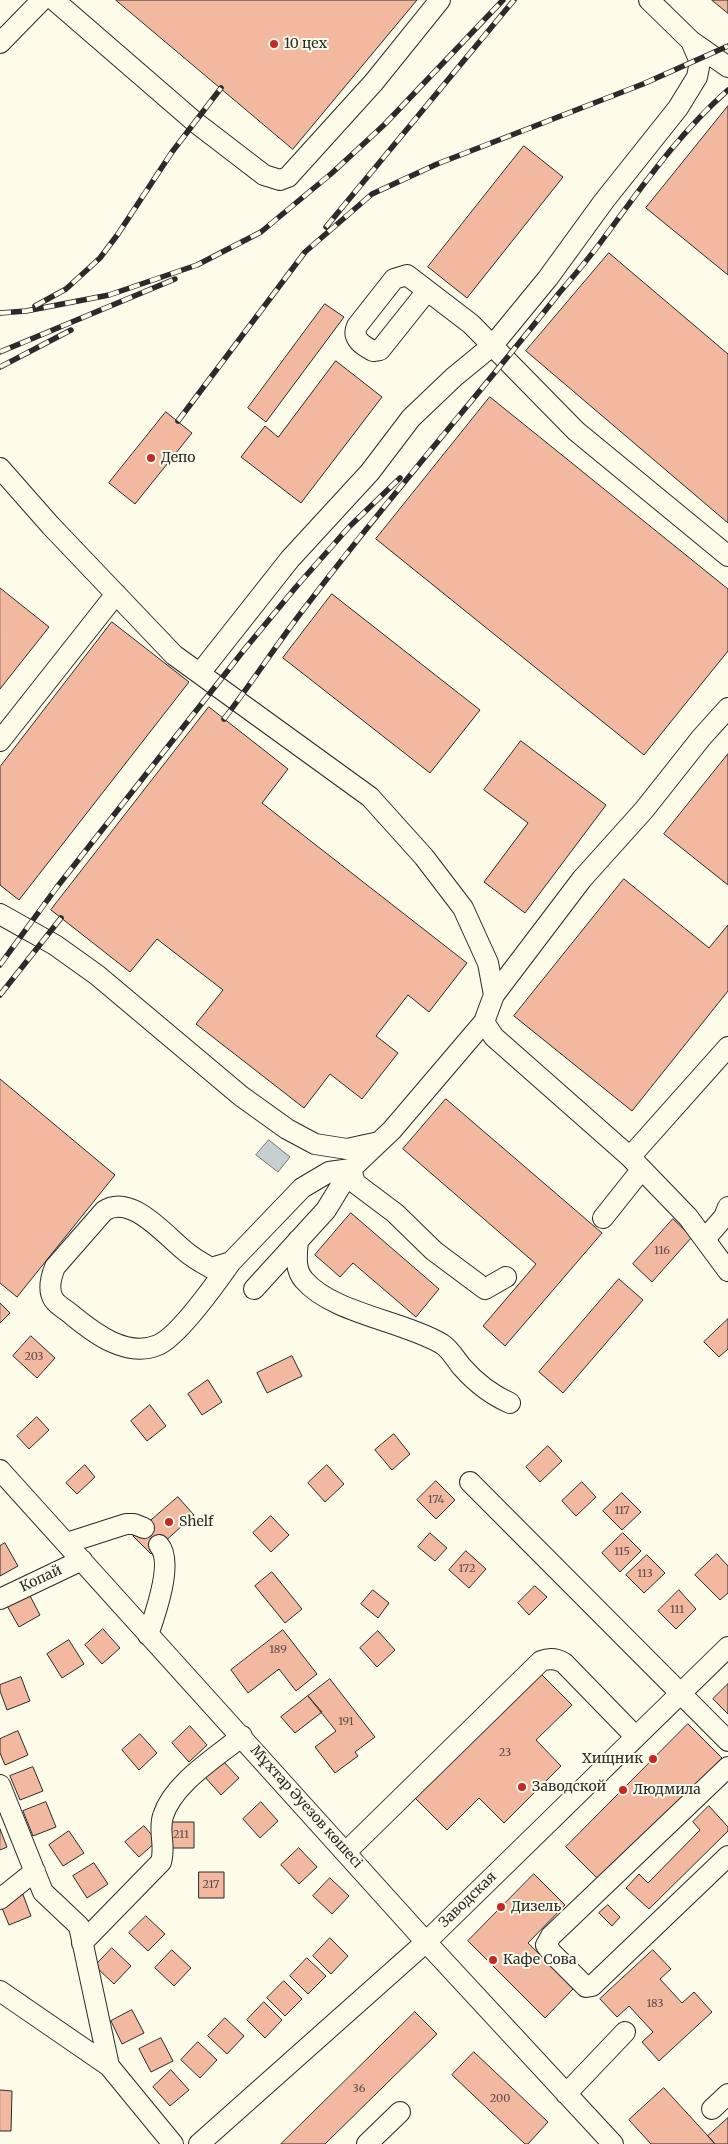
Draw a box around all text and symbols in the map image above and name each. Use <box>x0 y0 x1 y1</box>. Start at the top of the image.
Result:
place label: 10 цех <box>284 36 327 52</box>
marker: 10 цех <box>268 38 280 50</box>
place label: Депо <box>161 450 195 466</box>
marker: Депо <box>145 452 157 464</box>
house number: 116 <box>654 1244 670 1258</box>
house number: 203 <box>24 1350 44 1364</box>
house number: 174 <box>428 1493 444 1507</box>
house number: 117 <box>614 1504 630 1518</box>
place label: Shelf <box>179 1514 213 1530</box>
marker: Shelf <box>163 1516 175 1528</box>
house number: 115 <box>614 1545 630 1559</box>
street label: Копай <box>17 1562 65 1596</box>
house number: 172 <box>459 1562 475 1576</box>
house number: 113 <box>637 1567 653 1581</box>
house number: 111 <box>670 1603 684 1617</box>
house number: 189 <box>269 1643 287 1657</box>
house number: 191 <box>338 1715 354 1729</box>
street label: Мұхтар Әуезов көшесі <box>246 1742 366 1872</box>
house number: 23 <box>499 1746 511 1760</box>
place label: Хищник <box>582 1751 643 1767</box>
marker: Хищник <box>647 1753 659 1765</box>
place label: Заводской <box>532 1779 606 1795</box>
marker: Заводской <box>516 1781 528 1793</box>
place label: Людмила <box>633 1782 701 1798</box>
marker: Людмила <box>617 1784 629 1796</box>
house number: 211 <box>173 1828 189 1842</box>
street label: Заводская <box>436 1869 500 1931</box>
house number: 217 <box>203 1878 219 1892</box>
place label: Дизель <box>511 1899 561 1915</box>
marker: Дизель <box>495 1901 507 1913</box>
place label: Кафе Сова <box>503 1952 577 1968</box>
marker: Кафе Сова <box>487 1954 499 1966</box>
house number: 183 <box>646 1997 664 2011</box>
house number: 36 <box>353 2082 365 2096</box>
house number: 200 <box>490 2092 510 2106</box>

